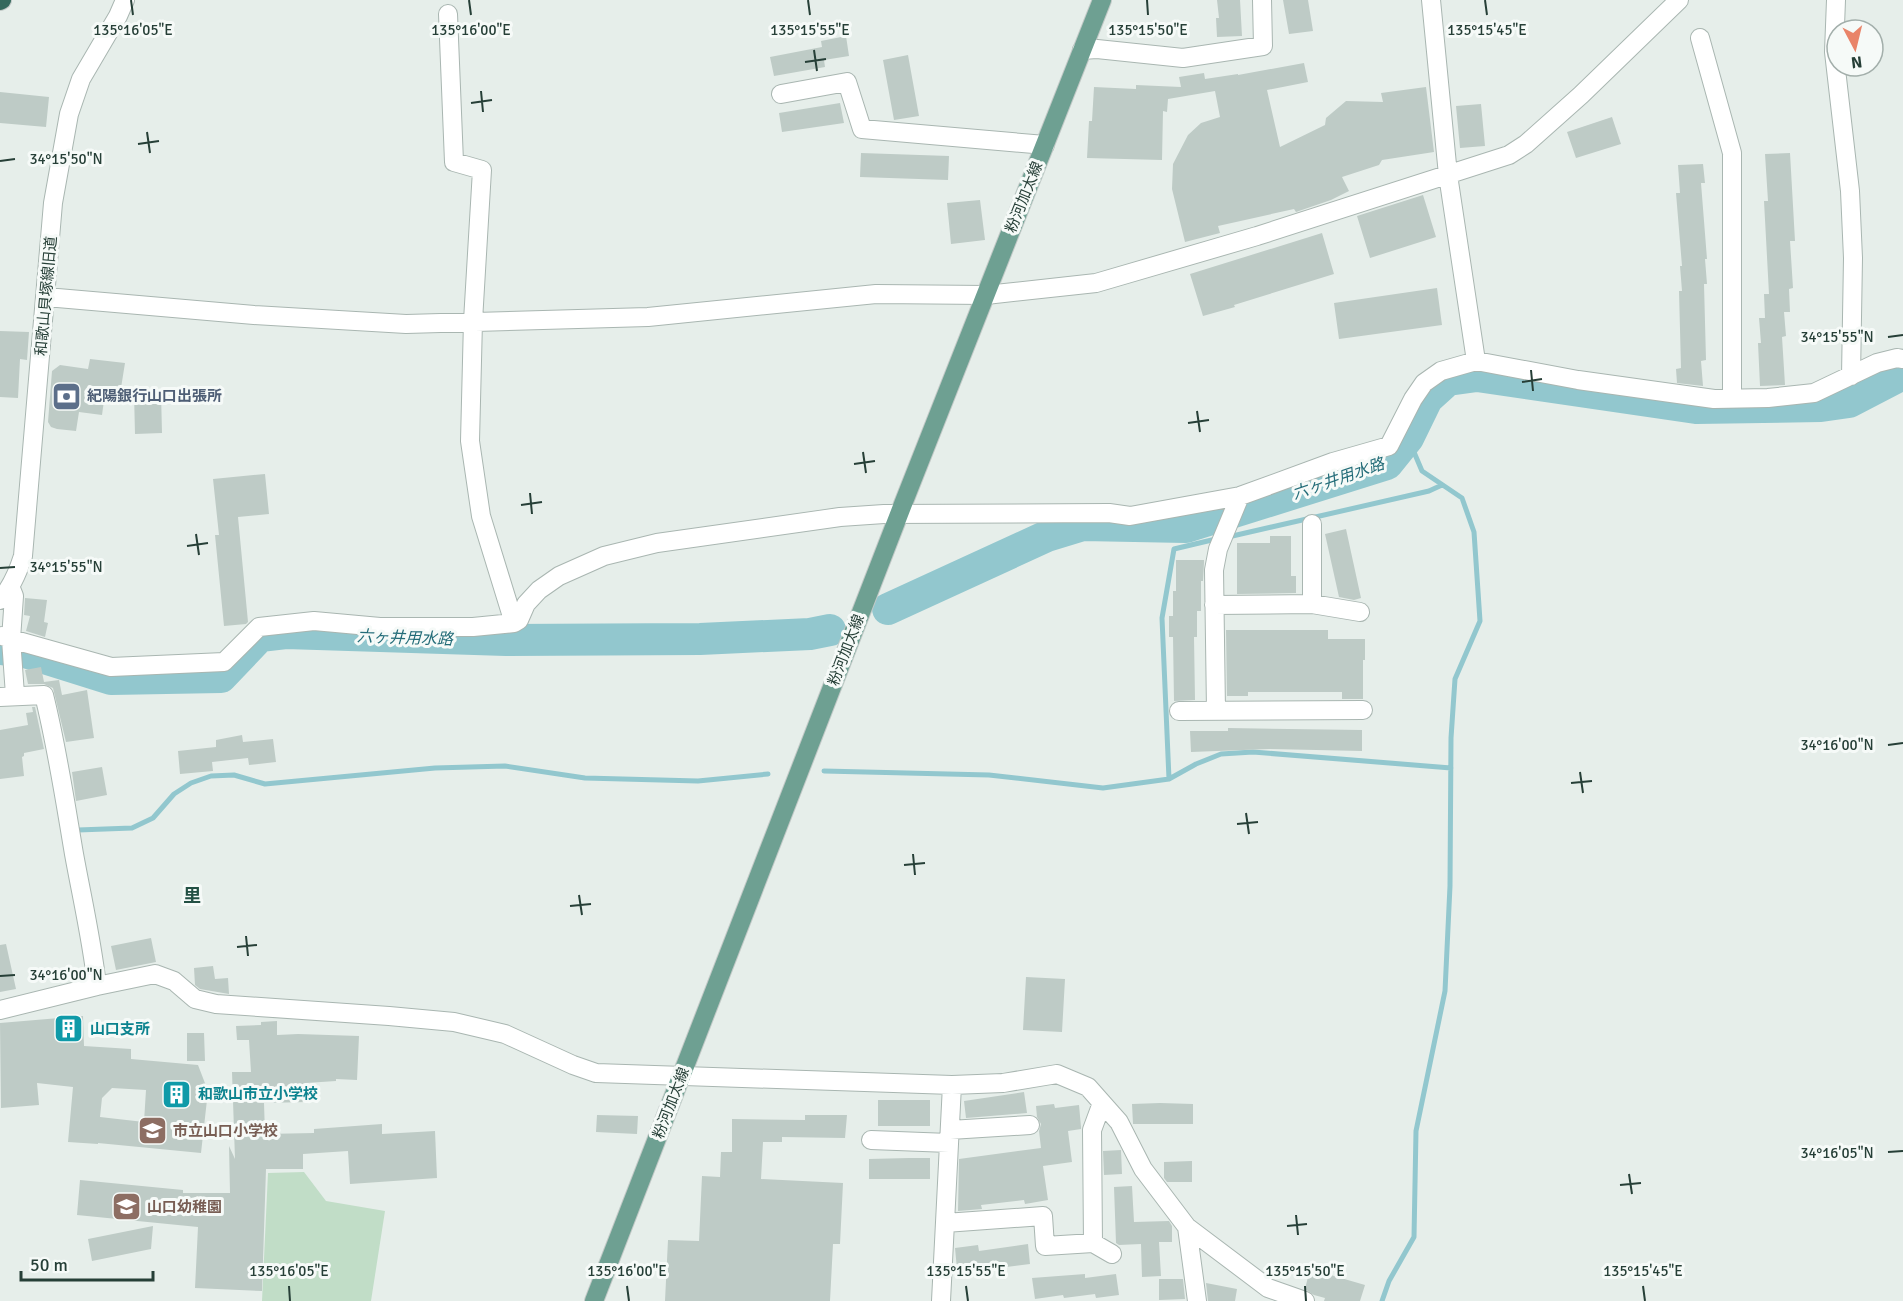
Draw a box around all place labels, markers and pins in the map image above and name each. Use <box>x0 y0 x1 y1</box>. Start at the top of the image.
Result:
bank icon: 紀陽銀行山口出張所 <box>50 380 82 412</box>
place label: 紀陽銀行山口出張所 <box>87 387 222 405</box>
building icon: 山口支所 <box>53 1013 85 1045</box>
place label: 山口支所 <box>90 1020 150 1038</box>
building icon: 和歌山市立小学校 <box>161 1078 193 1110</box>
place label: 和歌山市立小学校 <box>198 1085 318 1103</box>
school or university icon: 市立山口小学校 <box>136 1115 168 1147</box>
place label: 市立山口小学校 <box>173 1122 278 1140</box>
school or university icon: 山口幼稚園 <box>110 1191 142 1223</box>
place label: 山口幼稚園 <box>147 1198 222 1216</box>

